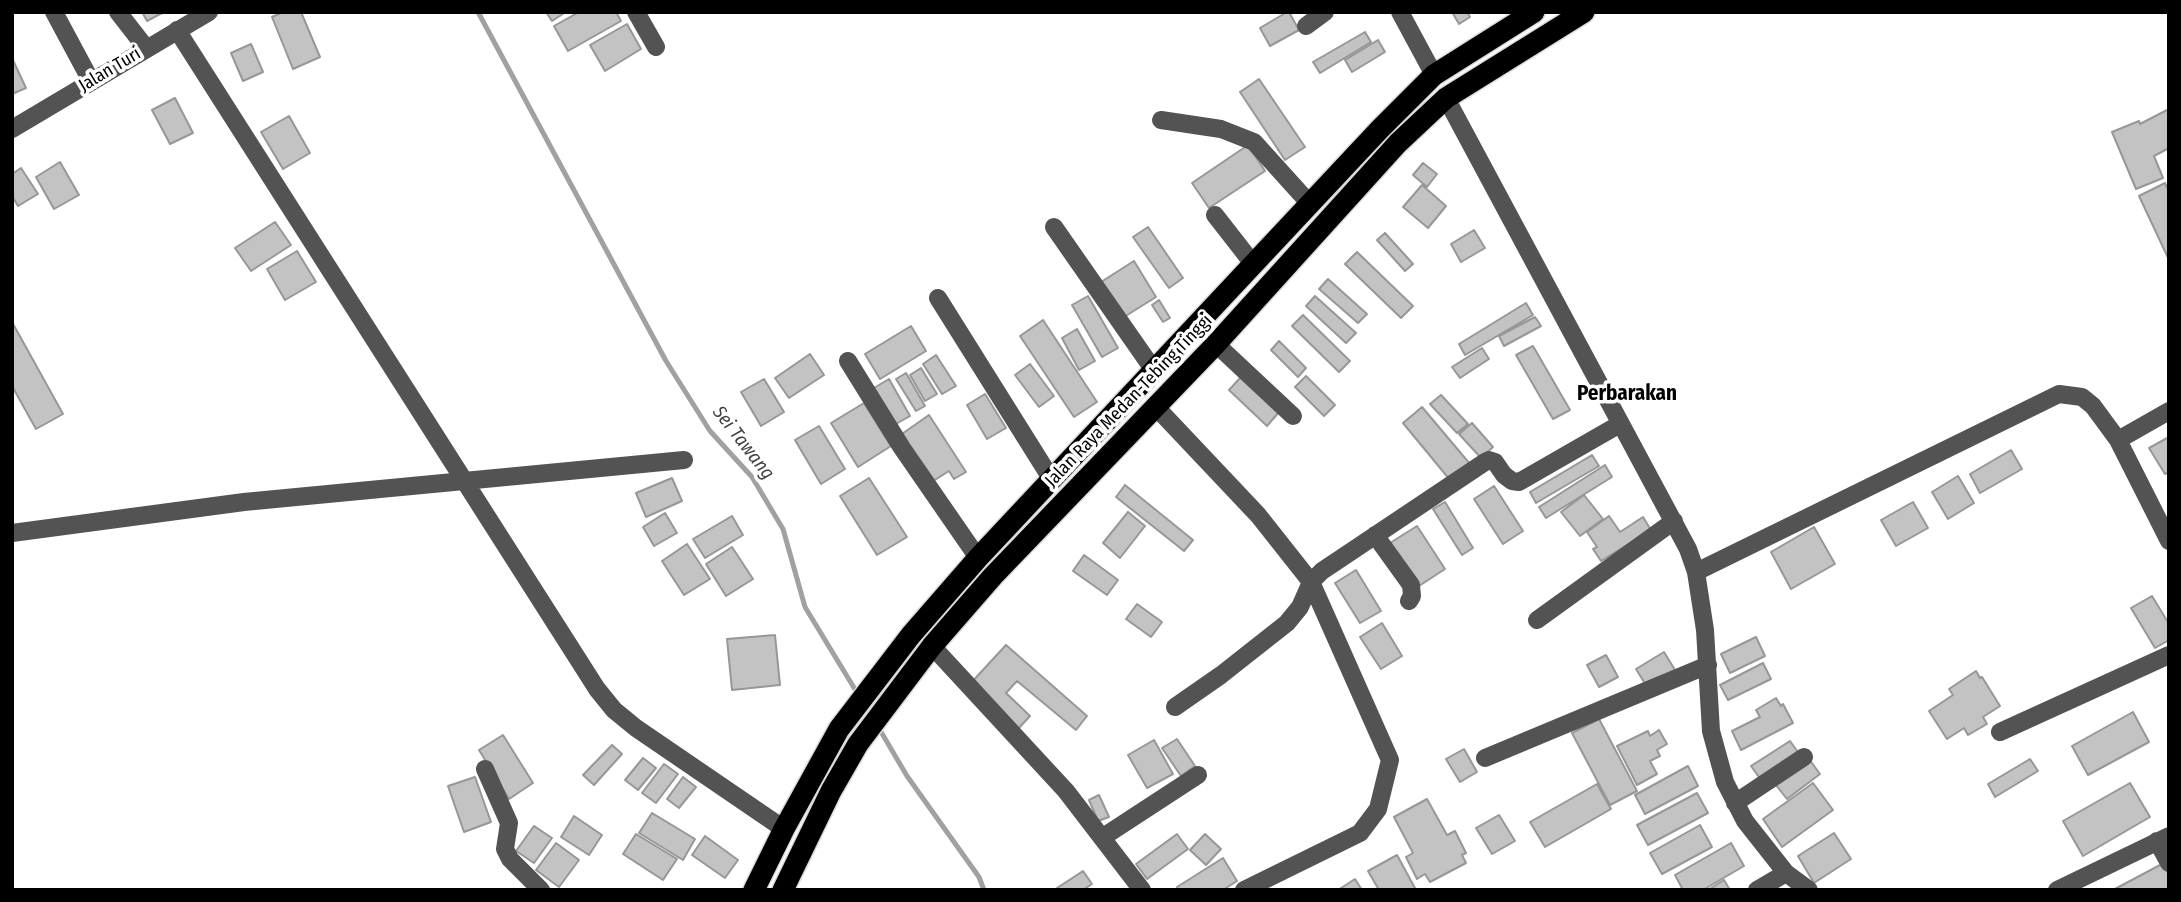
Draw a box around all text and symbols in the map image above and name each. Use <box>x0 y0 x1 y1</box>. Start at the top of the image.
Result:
street label: Jalan Turi <box>75 43 145 97</box>
street label: Jalan Raya Medan-Tebing Tinggi <box>1041 310 1217 492</box>
district label: Perbarakan <box>1577 381 1677 407</box>
water label: Sei Tawang <box>707 402 779 484</box>

